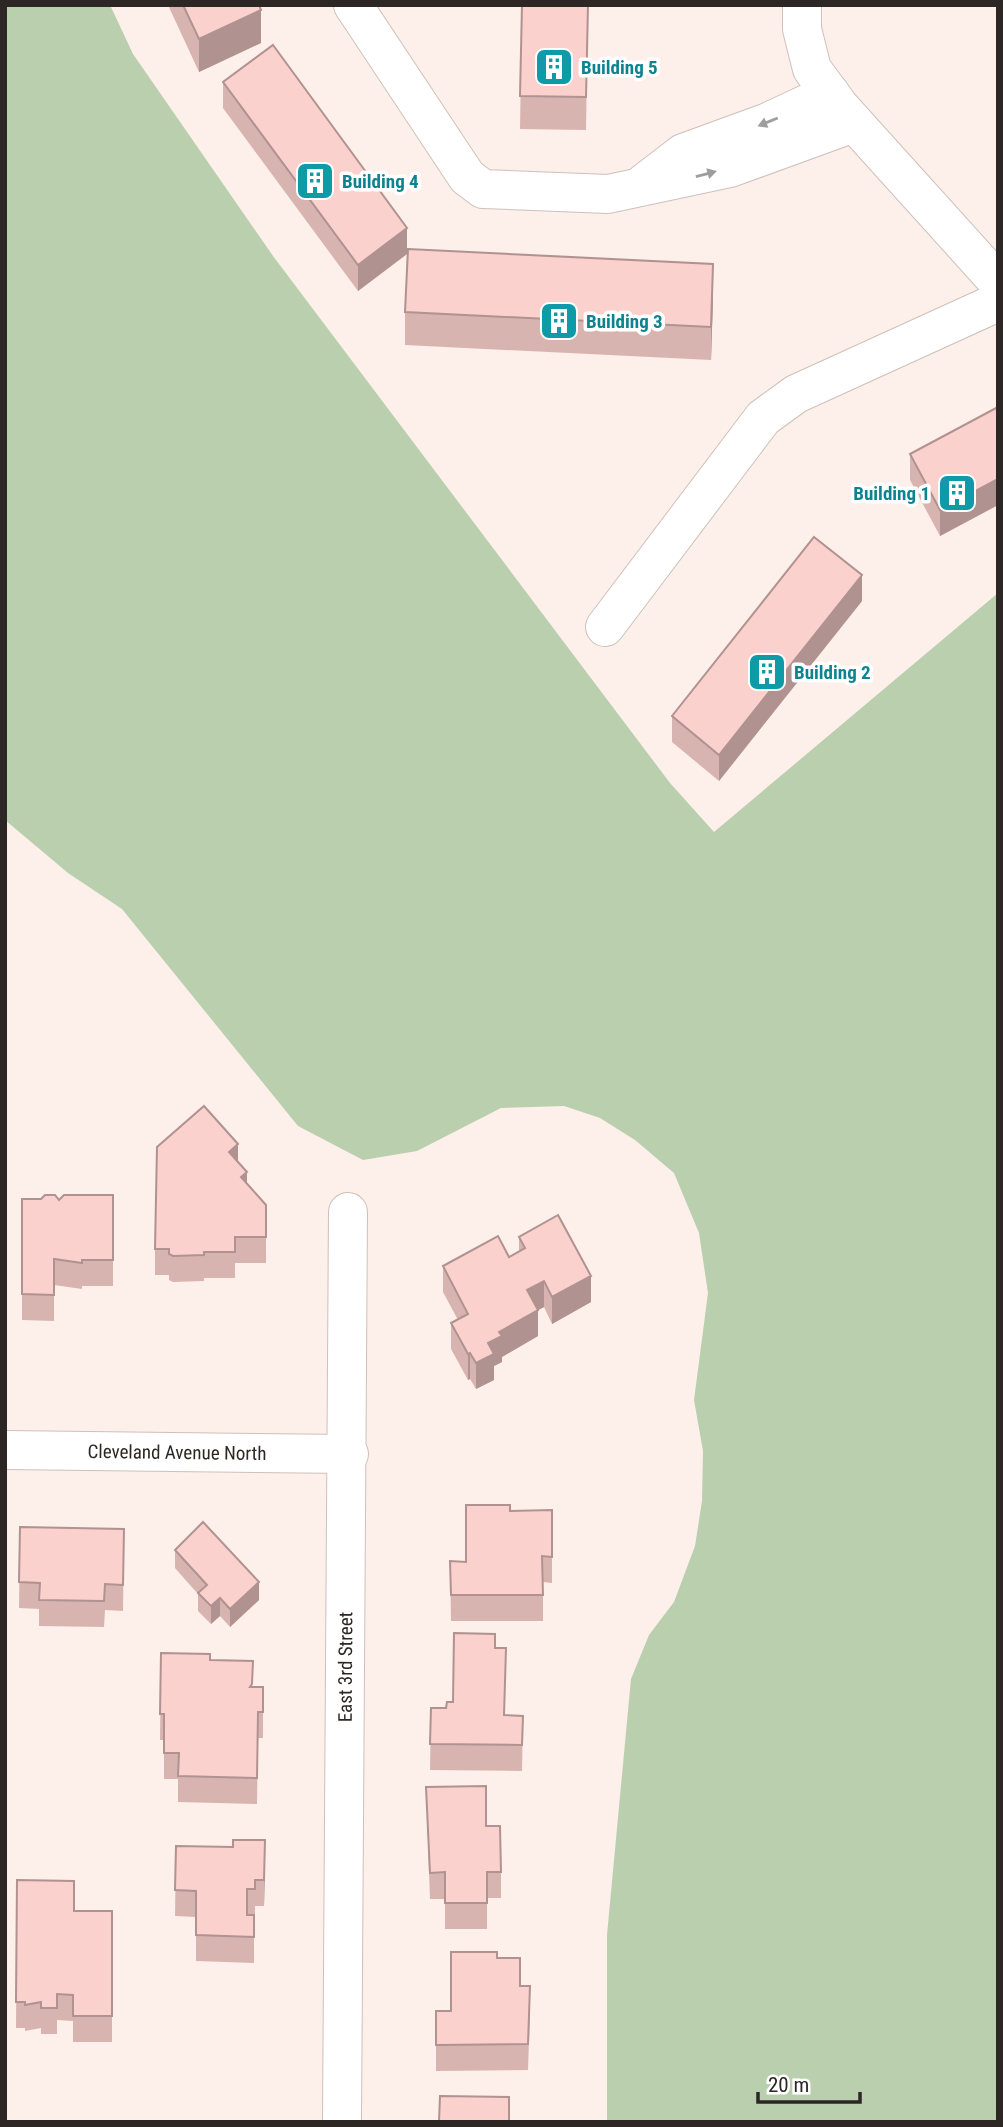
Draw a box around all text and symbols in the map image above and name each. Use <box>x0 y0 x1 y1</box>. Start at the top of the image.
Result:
building icon: Building 5 <box>533 46 575 88</box>
place label: Building 5 <box>581 56 658 79</box>
one-way arrow <box>757 116 778 127</box>
building icon: Building 4 <box>294 160 336 202</box>
one-way arrow <box>695 168 717 179</box>
place label: Building 4 <box>342 170 419 193</box>
building icon: Building 3 <box>538 300 580 342</box>
place label: Building 3 <box>586 310 663 333</box>
building icon: Building 1 <box>936 472 978 514</box>
place label: Building 1 <box>853 482 930 505</box>
building icon: Building 2 <box>746 651 788 693</box>
place label: Building 2 <box>794 661 871 684</box>
street label: Cleveland Avenue North <box>87 1440 267 1465</box>
street label: East 3rd Street <box>334 1612 357 1722</box>
scale bar <box>758 2060 860 2104</box>
text: 20 m <box>768 2073 809 2097</box>

